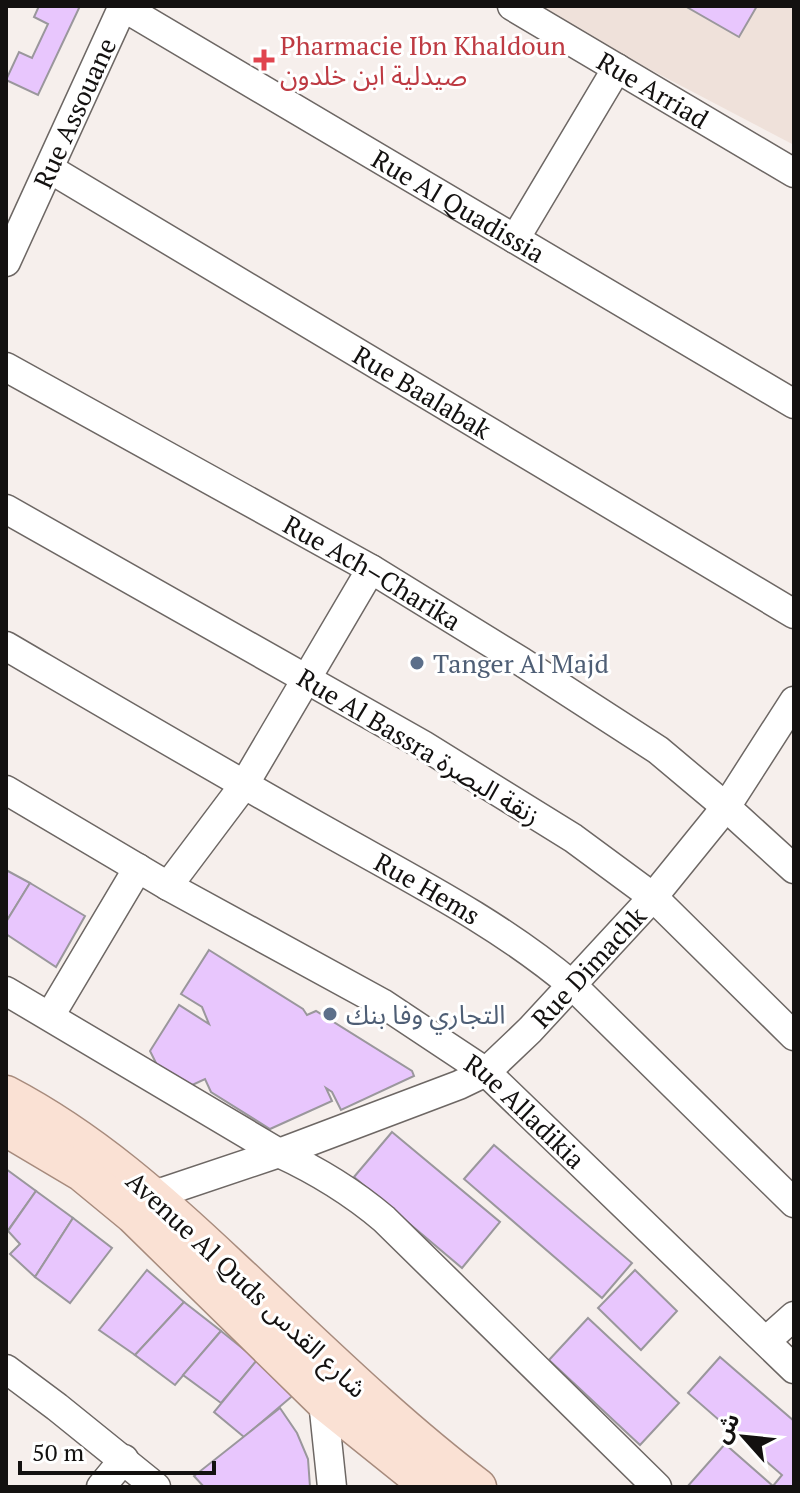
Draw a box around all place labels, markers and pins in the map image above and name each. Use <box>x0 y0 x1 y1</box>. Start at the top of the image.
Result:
place label: Pharmacie Ibn Khaldoun صيدلية ابن خلدون <box>280 28 566 92</box>
marker: Pharmacie Ibn Khaldoun صيدلية ابن خلدون <box>255 51 273 69</box>
place label: Tanger Al Majd <box>433 646 609 680</box>
marker: Tanger Al Majd <box>408 654 426 672</box>
place label: التجاري وفا بنك <box>346 997 505 1035</box>
marker: التجاري وفا بنك <box>321 1005 339 1023</box>

